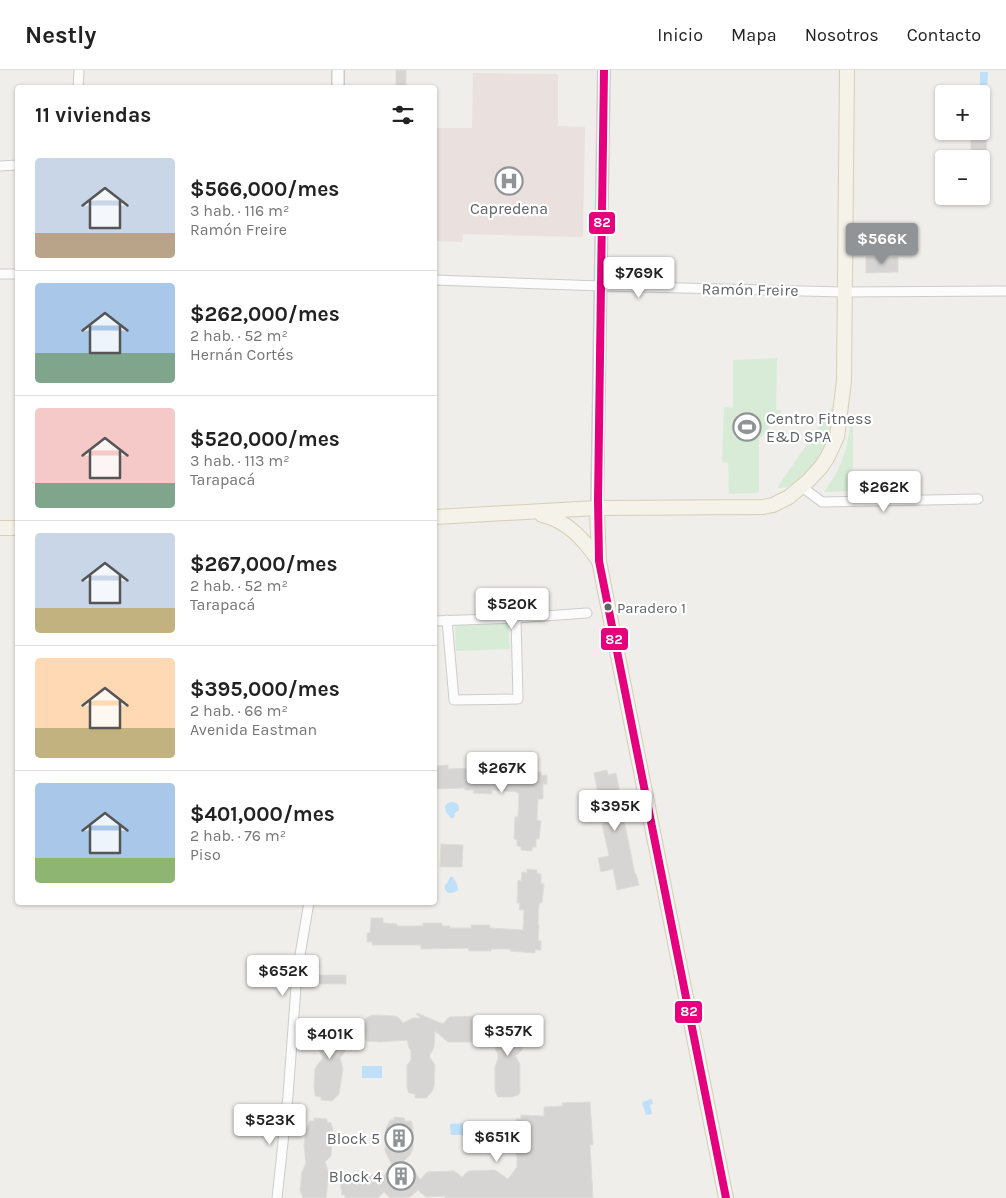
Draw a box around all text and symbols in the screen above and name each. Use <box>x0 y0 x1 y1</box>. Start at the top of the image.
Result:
text: Nestly <box>25 21 96 49</box>
text: Inicio <box>657 24 703 46</box>
text: Mapa <box>731 24 777 46</box>
text: Nosotros <box>805 24 879 46</box>
text: Contacto <box>907 24 981 46</box>
map controls <box>935 85 990 205</box>
button: + <box>935 85 990 140</box>
icon: filters <box>389 101 417 129</box>
text: 11 viviendas <box>35 103 151 127</box>
button: − <box>935 150 990 205</box>
hospital icon: Capredena <box>494 166 524 196</box>
text: $566,000/mes <box>190 177 339 201</box>
icon: home <box>75 178 135 238</box>
place label: Capredena <box>470 199 548 218</box>
text: 3 hab. · 116 m² <box>190 201 289 220</box>
line badge: 82 <box>588 211 616 235</box>
text: 82 <box>593 214 611 231</box>
text: Ramón Freire <box>190 220 287 239</box>
pin: $566K <box>847 222 917 265</box>
text: $566K <box>857 229 907 248</box>
pin: $769K <box>604 256 674 299</box>
text: $769K <box>615 263 663 282</box>
street label: Ramón Freire <box>701 279 799 300</box>
text: $262,000/mes <box>190 302 340 326</box>
icon: home <box>75 303 135 363</box>
text: 2 hab. · 52 m² <box>190 326 288 345</box>
text: Hernán Cortés <box>190 345 294 364</box>
place label: Centro Fitness E&D SPA <box>766 409 872 446</box>
sports icon: Centro Fitness E&D SPA <box>732 412 762 442</box>
text: $520,000/mes <box>190 427 340 451</box>
icon: home <box>75 428 135 488</box>
text: 3 hab. · 113 m² <box>190 451 290 470</box>
text: Tarapacá <box>190 470 255 489</box>
pin: $262K <box>849 470 919 513</box>
text: $262K <box>859 477 909 496</box>
text: $267,000/mes <box>190 552 338 576</box>
icon: home <box>75 553 135 613</box>
text: 2 hab. · 52 m² <box>190 576 288 595</box>
pin: $520K <box>477 588 547 630</box>
text: $520K <box>487 594 537 613</box>
text: Tarapacá <box>190 595 255 614</box>
place label: Paradero 1 <box>617 599 686 617</box>
marker: Paradero 1 <box>603 602 613 612</box>
line badge: 82 <box>600 627 629 651</box>
text: 82 <box>605 631 623 648</box>
text: $395,000/mes <box>190 677 340 701</box>
icon: home <box>75 678 135 738</box>
text: 2 hab. · 66 m² <box>190 701 288 720</box>
text: Avenida Eastman <box>190 720 317 739</box>
pin: $267K <box>467 752 537 794</box>
text: $267K <box>478 758 526 777</box>
pin: $395K <box>580 790 650 832</box>
text: $395K <box>590 796 640 815</box>
text: $401,000/mes <box>190 802 335 826</box>
icon: home <box>75 803 135 863</box>
text: 2 hab. · 76 m² <box>190 826 286 845</box>
text: Piso <box>190 845 221 864</box>
pin: $652K <box>248 954 318 997</box>
text: $652K <box>258 961 308 980</box>
line badge: 82 <box>674 1000 703 1024</box>
text: 82 <box>680 1003 698 1020</box>
pin: $357K <box>473 1014 543 1057</box>
pin: $401K <box>295 1018 365 1060</box>
text: $357K <box>484 1021 532 1040</box>
text: $401K <box>307 1024 353 1043</box>
pin: $523K <box>235 1104 305 1146</box>
text: $523K <box>245 1110 295 1129</box>
pin: $651K <box>462 1120 532 1163</box>
building icon: Block 5 <box>384 1123 414 1153</box>
text: $651K <box>474 1127 520 1146</box>
place label: Block 5 <box>327 1129 380 1148</box>
building icon: Block 4 <box>386 1161 416 1191</box>
place label: Block 4 <box>329 1167 382 1186</box>

